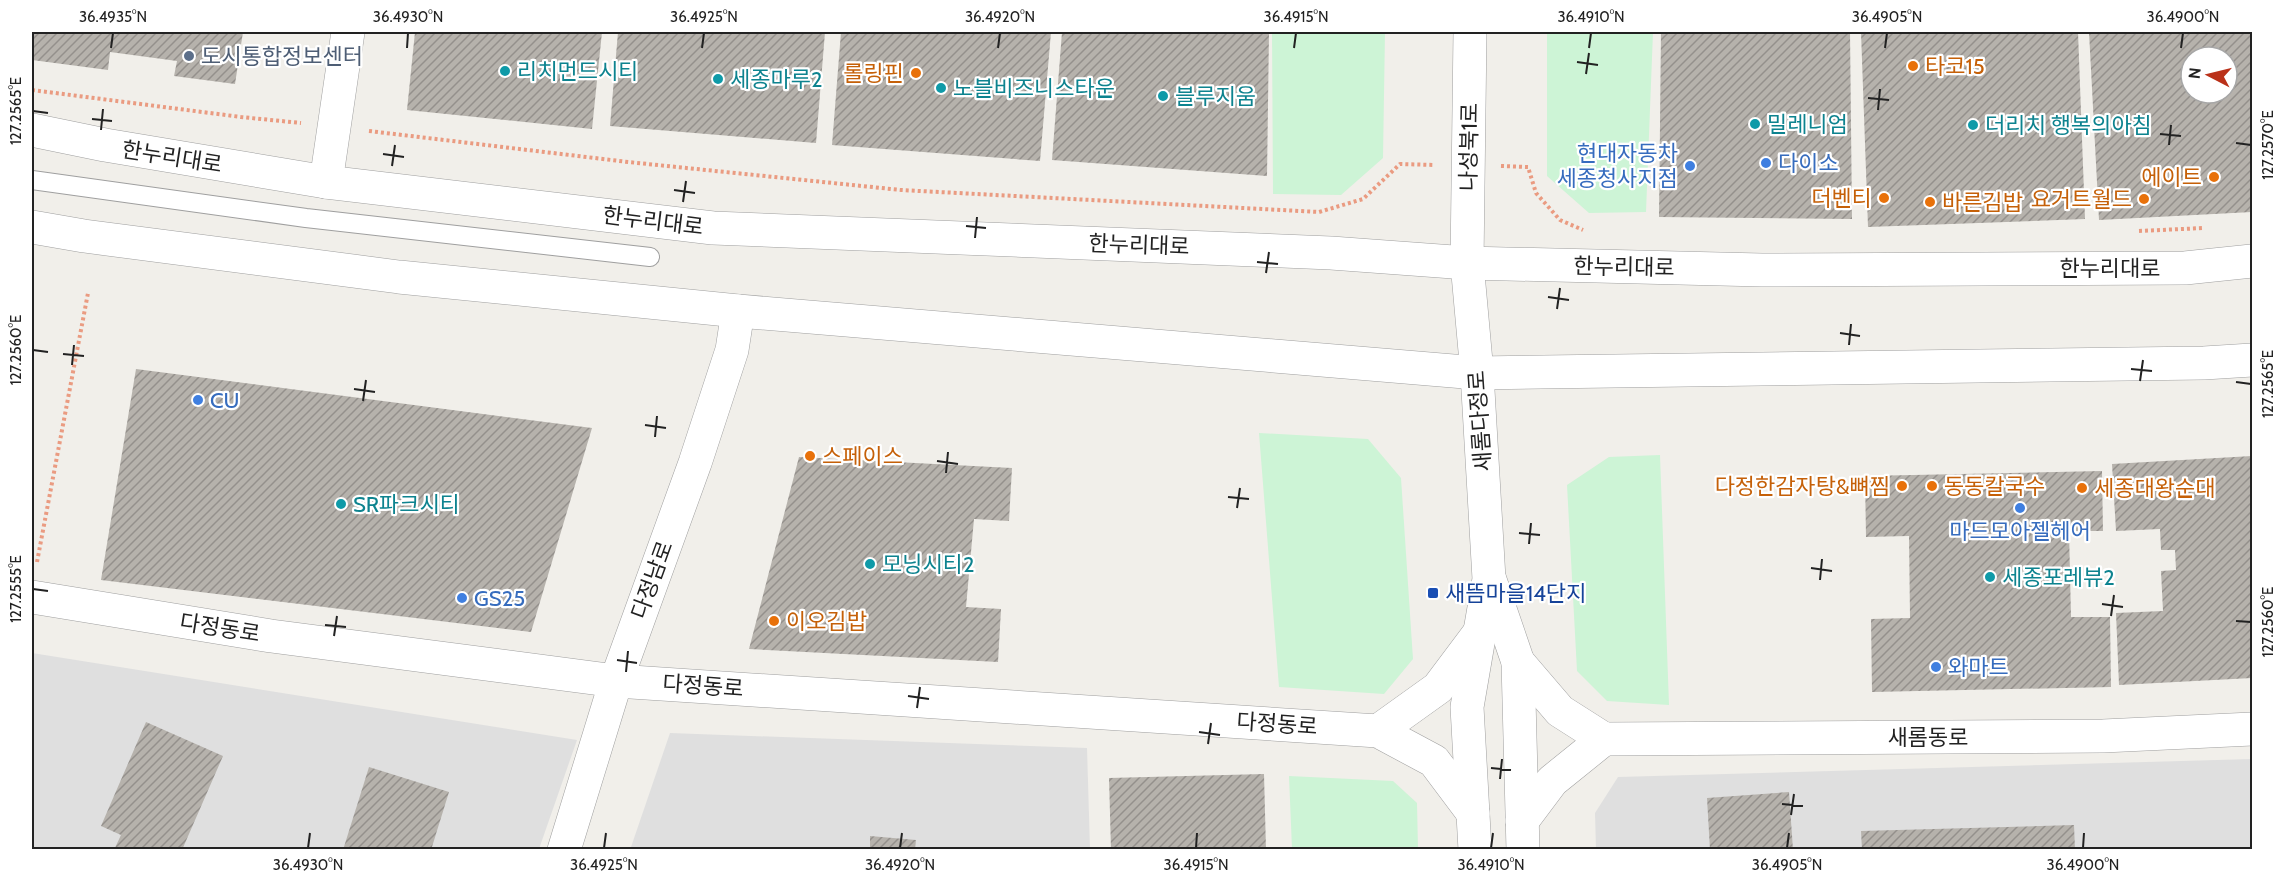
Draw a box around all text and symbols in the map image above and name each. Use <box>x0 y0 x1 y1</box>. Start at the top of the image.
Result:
text: 36.4935°N <box>79 8 147 26</box>
text: 36.4930°N <box>373 8 443 26</box>
text: 36.4925°N <box>670 8 738 26</box>
text: 36.4920°N <box>965 8 1035 26</box>
text: 36.4915°N <box>1264 8 1328 26</box>
text: 36.4910°N <box>1557 8 1625 26</box>
text: 36.4905°N <box>1852 8 1922 26</box>
text: 36.4900°N <box>2147 8 2219 26</box>
place label: 도시통합정보센터 <box>201 43 363 70</box>
north arrow <box>2179 45 2239 105</box>
marker: 도시통합정보센터 <box>182 49 196 63</box>
place label: 타코15 <box>1925 53 1985 80</box>
place label: 리치먼드시티 <box>517 58 638 85</box>
marker: 타코15 <box>1906 59 1920 73</box>
place label: 롤링핀 <box>843 60 904 87</box>
marker: 리치먼드시티 <box>498 64 512 78</box>
place label: 세종마루2 <box>730 66 823 93</box>
marker: 롤링핀 <box>909 66 923 80</box>
text: N <box>2184 66 2205 80</box>
marker: 세종마루2 <box>711 72 725 86</box>
place label: 노블비즈니스타운 <box>953 75 1115 102</box>
text: 127.2565°E <box>7 77 25 145</box>
marker: 노블비즈니스타운 <box>934 81 948 95</box>
place label: 블루지움 <box>1175 83 1256 110</box>
marker: 블루지움 <box>1156 89 1170 103</box>
street label: 나성북1로 <box>1455 103 1483 191</box>
text: 127.2570°E <box>2259 110 2277 180</box>
place label: 밀레니엄 <box>1767 111 1848 138</box>
place label: 더리치 행복의아침 <box>1985 112 2152 139</box>
marker: 밀레니엄 <box>1748 117 1762 131</box>
marker: 더리치 행복의아침 <box>1966 118 1980 132</box>
street label: 한누리대로 <box>120 136 224 178</box>
place label: 현대자동차 세종청사지점 <box>1557 140 1678 192</box>
place label: 다이소 <box>1778 150 1839 177</box>
marker: 다이소 <box>1759 156 1773 170</box>
marker: 현대자동차 세종청사지점 <box>1683 159 1697 173</box>
place label: 에이트 <box>2141 164 2202 191</box>
marker: 에이트 <box>2207 170 2221 184</box>
place label: 더벤티 <box>1811 185 1872 212</box>
place label: 요거트월드 <box>2031 186 2132 213</box>
place label: 바른김밥 <box>1942 189 2023 216</box>
marker: 더벤티 <box>1877 191 1891 205</box>
marker: 요거트월드 <box>2137 192 2151 206</box>
marker: 바른김밥 <box>1923 195 1937 209</box>
street label: 한누리대로 <box>601 201 705 241</box>
street label: 한누리대로 <box>1088 230 1190 260</box>
street label: 한누리대로 <box>1573 253 1675 281</box>
street label: 한누리대로 <box>2059 255 2161 282</box>
text: 127.2560°E <box>7 315 25 385</box>
text: 127.2565°E <box>2259 350 2277 418</box>
street label: 새롬다정로 <box>1463 370 1497 472</box>
place label: CU <box>210 387 239 414</box>
marker: CU <box>191 393 205 407</box>
place label: 스페이스 <box>822 443 903 470</box>
marker: 스페이스 <box>803 449 817 463</box>
place label: 다정한감자탕&뼈찜 <box>1715 473 1890 500</box>
place label: 동동칼국수 <box>1944 473 2045 500</box>
place label: 세종대왕순대 <box>2094 475 2215 502</box>
marker: 다정한감자탕&뼈찜 <box>1895 479 1909 493</box>
marker: 동동칼국수 <box>1925 479 1939 493</box>
marker: 세종대왕순대 <box>2075 481 2089 495</box>
place label: SR파크시티 <box>353 491 460 518</box>
marker: SR파크시티 <box>334 497 348 511</box>
marker: 마드모아젤헤어 <box>2013 501 2027 515</box>
place label: 마드모아젤헤어 <box>1949 518 2091 545</box>
street label: 다정남로 <box>625 537 679 623</box>
place label: 모닝시티2 <box>882 551 975 578</box>
text: 127.2555°E <box>7 555 25 623</box>
marker: 모닝시티2 <box>863 557 877 571</box>
place label: 세종포레뷰2 <box>2002 564 2115 591</box>
marker: 세종포레뷰2 <box>1983 570 1997 584</box>
place label: 새뜸마을14단지 <box>1445 580 1586 607</box>
place label: GS25 <box>474 585 525 612</box>
marker: 새뜸마을14단지 <box>1426 586 1440 600</box>
text: 127.2560°E <box>2259 587 2277 657</box>
marker: GS25 <box>455 591 469 605</box>
street label: 다정동로 <box>178 608 262 648</box>
place label: 이오김밥 <box>786 608 867 635</box>
marker: 이오김밥 <box>767 614 781 628</box>
place label: 와마트 <box>1948 654 2009 681</box>
marker: 와마트 <box>1929 660 1943 674</box>
street label: 다정동로 <box>662 670 744 702</box>
street label: 다정동로 <box>1236 708 1318 740</box>
street label: 새롬동로 <box>1888 724 1968 751</box>
text: 36.4930°N <box>273 856 343 874</box>
text: 36.4925°N <box>570 856 638 874</box>
text: 36.4920°N <box>865 856 935 874</box>
text: 36.4915°N <box>1164 856 1228 874</box>
text: 36.4910°N <box>1457 856 1525 874</box>
text: 36.4905°N <box>1752 856 1822 874</box>
text: 36.4900°N <box>2047 856 2119 874</box>

